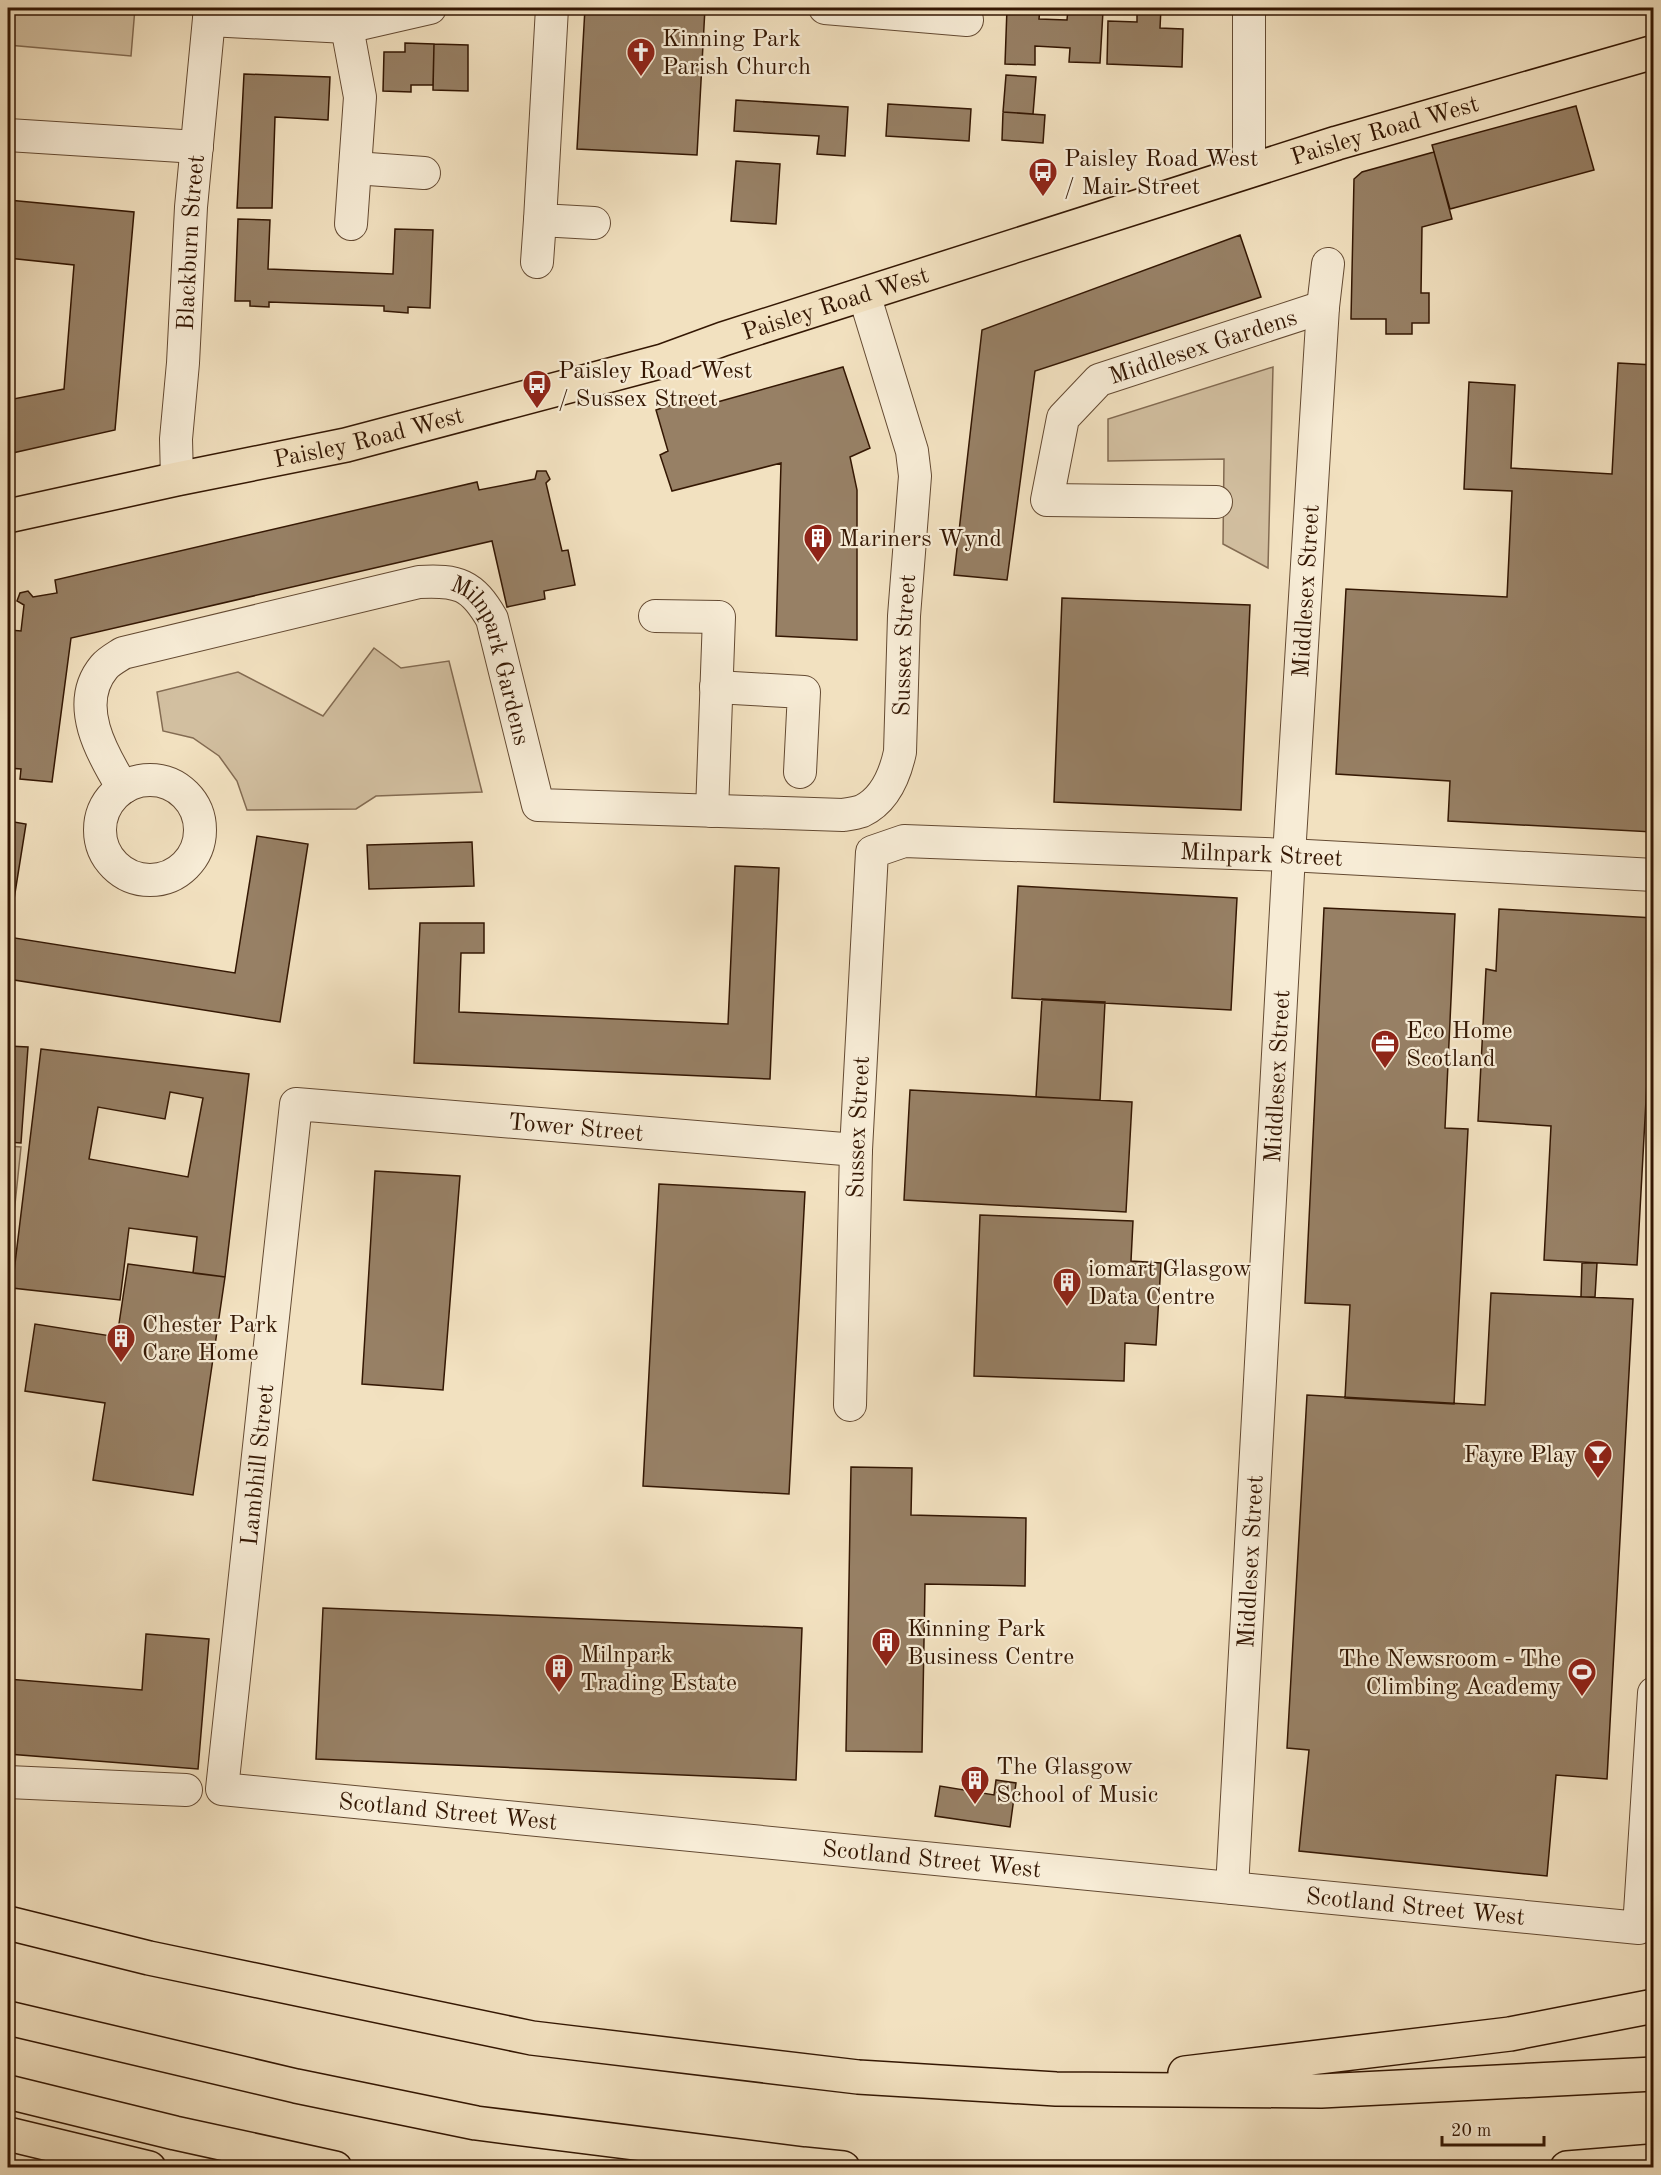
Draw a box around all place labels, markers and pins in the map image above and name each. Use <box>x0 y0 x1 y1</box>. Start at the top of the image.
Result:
place label: Kinning Park Parish Church <box>662 28 811 80</box>
church icon: Kinning Park Parish Church <box>625 36 657 78</box>
place label: Paisley Road West / Mair Street <box>1064 148 1258 200</box>
bus stop icon: Paisley Road West / Mair Street <box>1027 156 1059 198</box>
place label: Paisley Road West / Sussex Street <box>558 360 752 412</box>
bus stop icon: Paisley Road West / Sussex Street <box>521 368 553 410</box>
building icon: Mariners Wynd <box>802 522 834 564</box>
place label: Mariners Wynd <box>839 528 1002 552</box>
place label: Eco Home Scotland <box>1406 1020 1513 1072</box>
office icon: Eco Home Scotland <box>1369 1028 1401 1070</box>
place label: iomart Glasgow Data Centre <box>1088 1258 1252 1310</box>
building icon: iomart Glasgow Data Centre <box>1051 1266 1083 1308</box>
place label: Chester Park Care Home <box>142 1314 278 1366</box>
building icon: Chester Park Care Home <box>105 1322 137 1364</box>
bar icon: Fayre Play <box>1582 1438 1614 1480</box>
place label: Fayre Play <box>1464 1444 1577 1468</box>
place label: Kinning Park Business Centre <box>907 1618 1074 1670</box>
building icon: Kinning Park Business Centre <box>870 1626 902 1668</box>
place label: Milnpark Trading Estate <box>580 1644 737 1696</box>
place label: The Newsroom - The Climbing Academy <box>1338 1648 1561 1700</box>
building icon: Milnpark Trading Estate <box>543 1652 575 1694</box>
sports icon: The Newsroom - The Climbing Academy <box>1566 1656 1598 1698</box>
place label: The Glasgow School of Music <box>996 1756 1158 1808</box>
building icon: The Glasgow School of Music <box>959 1764 991 1806</box>

